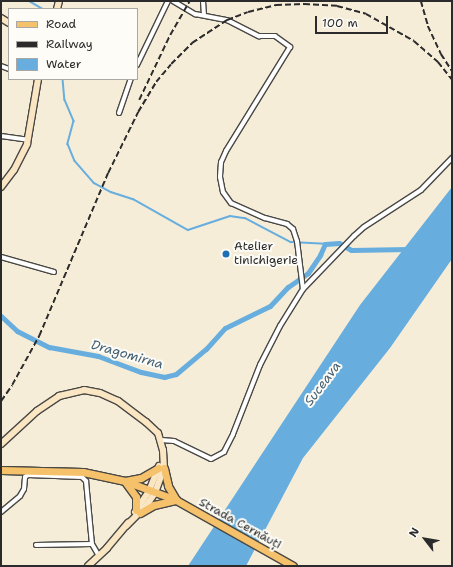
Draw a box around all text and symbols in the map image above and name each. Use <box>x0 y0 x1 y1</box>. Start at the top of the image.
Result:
legend <box>8 8 138 80</box>
scale bar <box>317 8 390 34</box>
text: 100 m <box>322 15 358 31</box>
text: Road <box>46 16 76 32</box>
text: Railway <box>46 36 93 52</box>
text: Water <box>46 56 81 72</box>
place label: Atelier tinichigerie <box>234 240 298 268</box>
marker: Atelier tinichigerie <box>221 249 231 259</box>
water label: Dragomirna <box>89 337 165 373</box>
water label: Suceava <box>301 359 345 409</box>
street label: Strada Cernăuți <box>196 495 284 553</box>
north arrow <box>405 519 445 559</box>
text: N <box>406 525 423 540</box>

